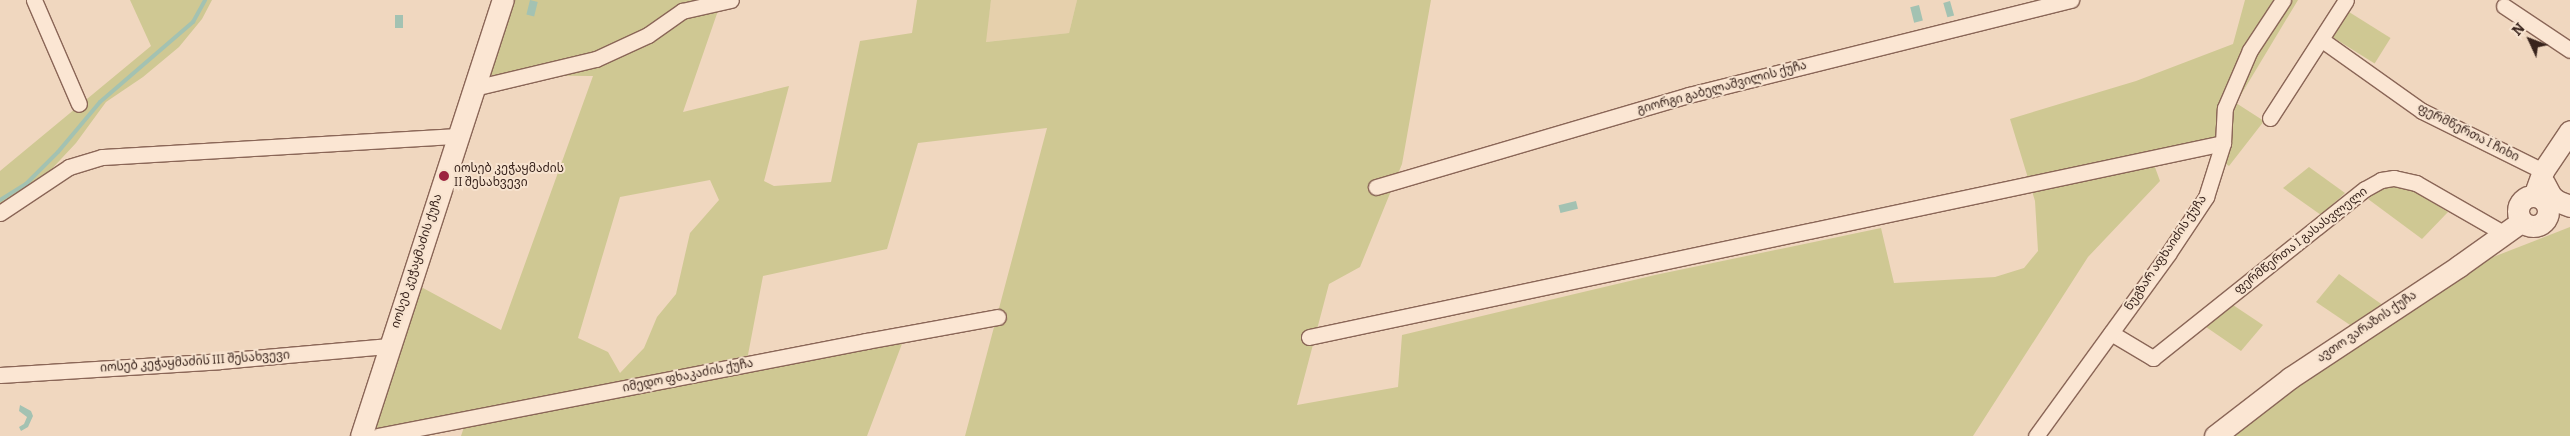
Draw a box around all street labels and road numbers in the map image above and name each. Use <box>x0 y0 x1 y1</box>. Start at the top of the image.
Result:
street label: გიორგი გაბელაშვილის ქუჩა <box>1636 58 1808 118</box>
street label: ფერმწერთა I ჩიხი <box>2415 101 2521 165</box>
street label: ფერმწერთა I გასასვლელი <box>2231 184 2371 298</box>
street label: იოსებ კეჭაყმაძის ქუჩა <box>388 192 446 330</box>
street label: ნუგზარ აფხაიძის ქუჩა <box>2122 192 2210 314</box>
street label: ავთო ვარაზის ქუჩა <box>2314 288 2420 366</box>
street label: იოსებ კეჭაყმაძის III შესახვევი <box>100 348 290 376</box>
street label: იმედო ფხაკაძის ქუჩა <box>621 356 755 396</box>

